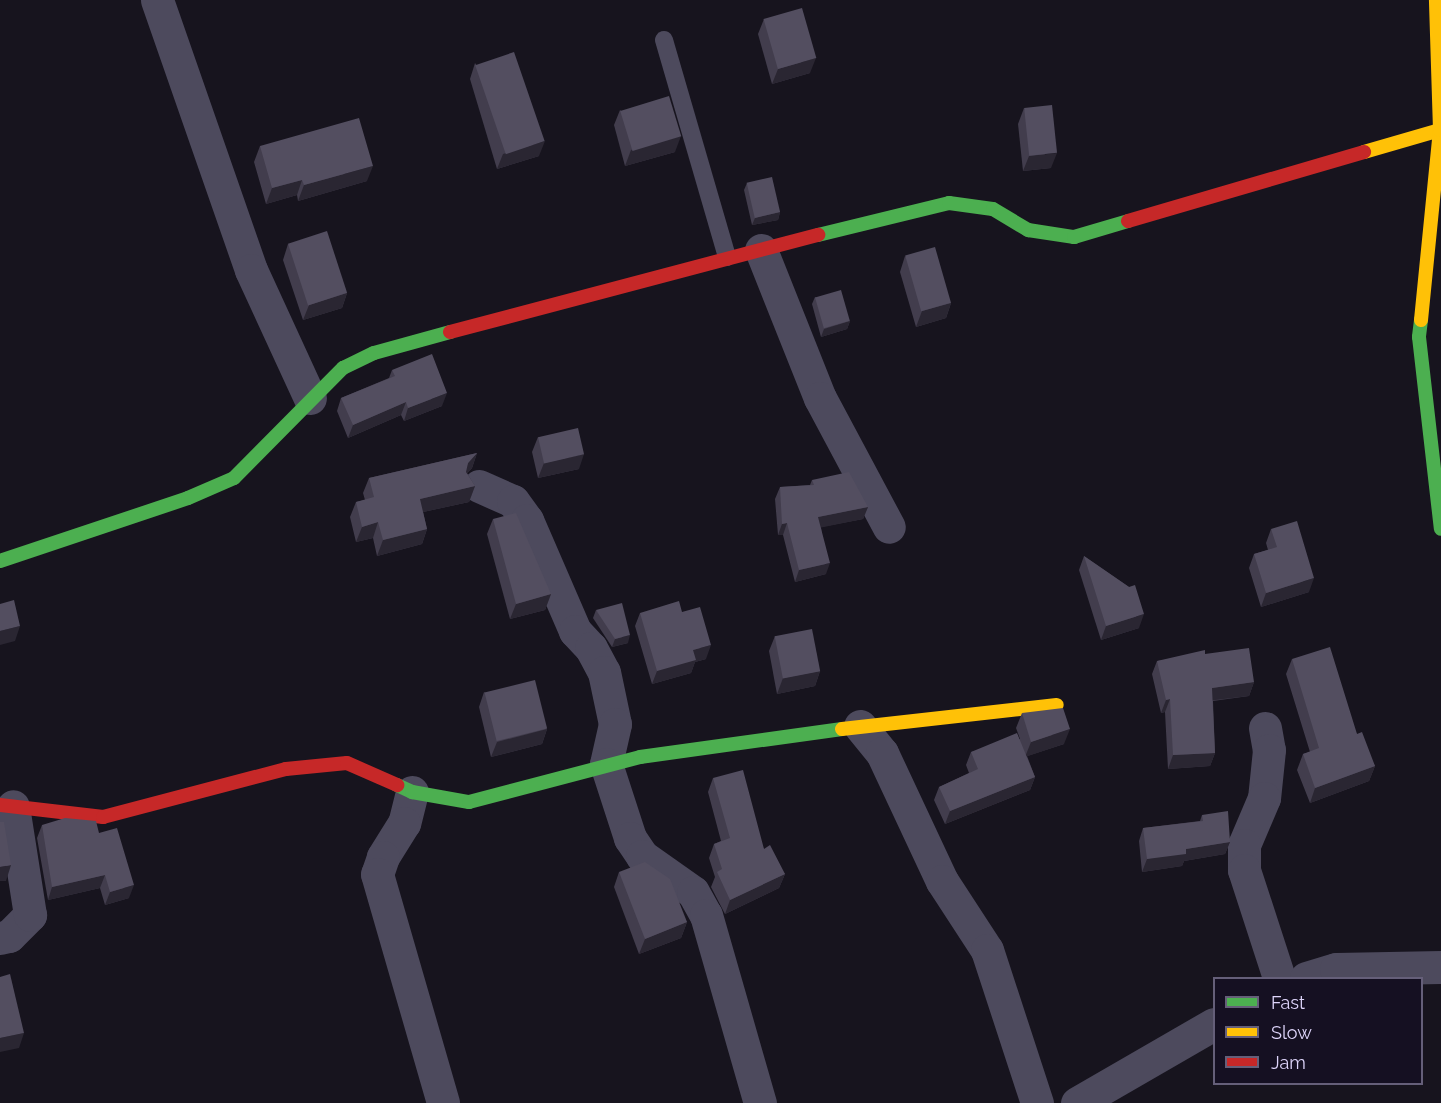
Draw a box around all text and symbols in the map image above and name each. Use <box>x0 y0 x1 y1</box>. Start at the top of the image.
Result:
legend <box>1213 977 1423 1085</box>
text: Fast <box>1271 992 1305 1013</box>
text: Slow <box>1271 1022 1312 1043</box>
text: Jam <box>1271 1052 1306 1073</box>

